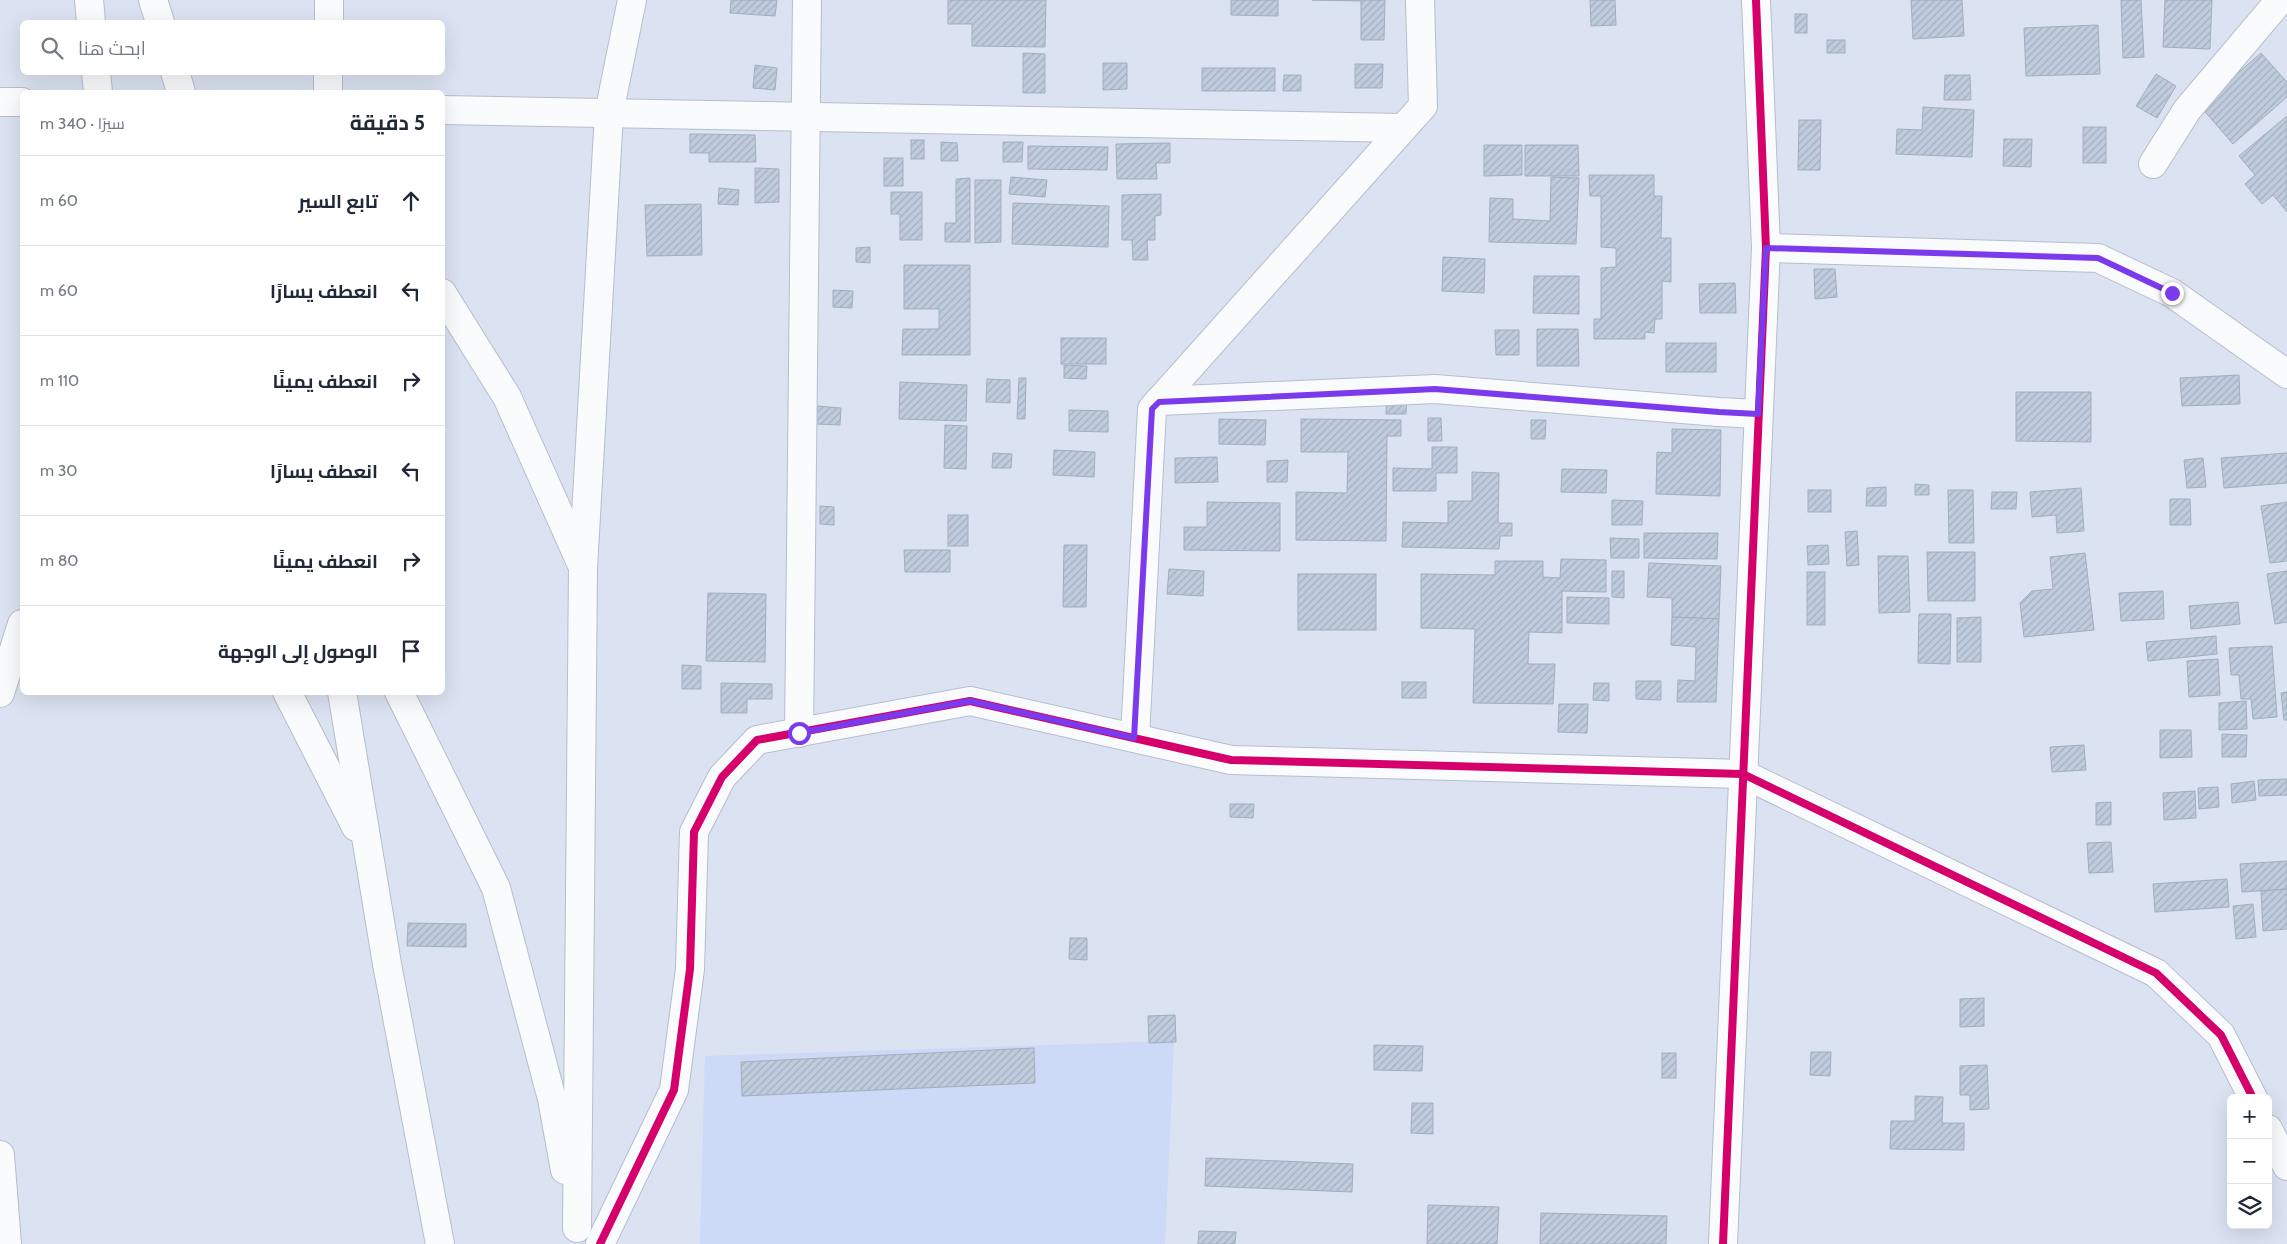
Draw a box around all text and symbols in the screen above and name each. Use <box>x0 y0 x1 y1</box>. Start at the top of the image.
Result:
search box <box>20 20 445 75</box>
icon: search <box>38 34 66 62</box>
text: ابحث هنا <box>78 37 146 60</box>
text: 5 دقيقة <box>350 110 425 135</box>
text: سيرًا · 340 m <box>40 114 125 133</box>
icon: ahead <box>397 187 425 215</box>
text: تابع السير <box>298 190 378 213</box>
text: 60 m <box>40 191 78 210</box>
icon: left <box>397 277 425 305</box>
text: انعطف يسارًا <box>270 280 378 303</box>
text: 60 m <box>40 281 78 300</box>
route end <box>2161 282 2184 305</box>
icon: right <box>397 367 425 395</box>
text: انعطف يمينًا <box>272 370 378 393</box>
text: 110 m <box>40 371 79 390</box>
icon: left <box>397 457 425 485</box>
text: انعطف يسارًا <box>270 460 378 483</box>
text: 30 m <box>40 461 77 480</box>
icon: right <box>397 547 425 575</box>
text: انعطف يمينًا <box>272 550 378 573</box>
text: 80 m <box>40 551 79 570</box>
icon: arrive <box>397 637 425 665</box>
text: الوصول إلى الوجهة <box>218 640 378 663</box>
route start <box>788 722 811 745</box>
map controls <box>2227 1094 2272 1229</box>
button: + <box>2227 1094 2272 1139</box>
button: − <box>2227 1139 2272 1184</box>
button: layers <box>2227 1184 2272 1229</box>

